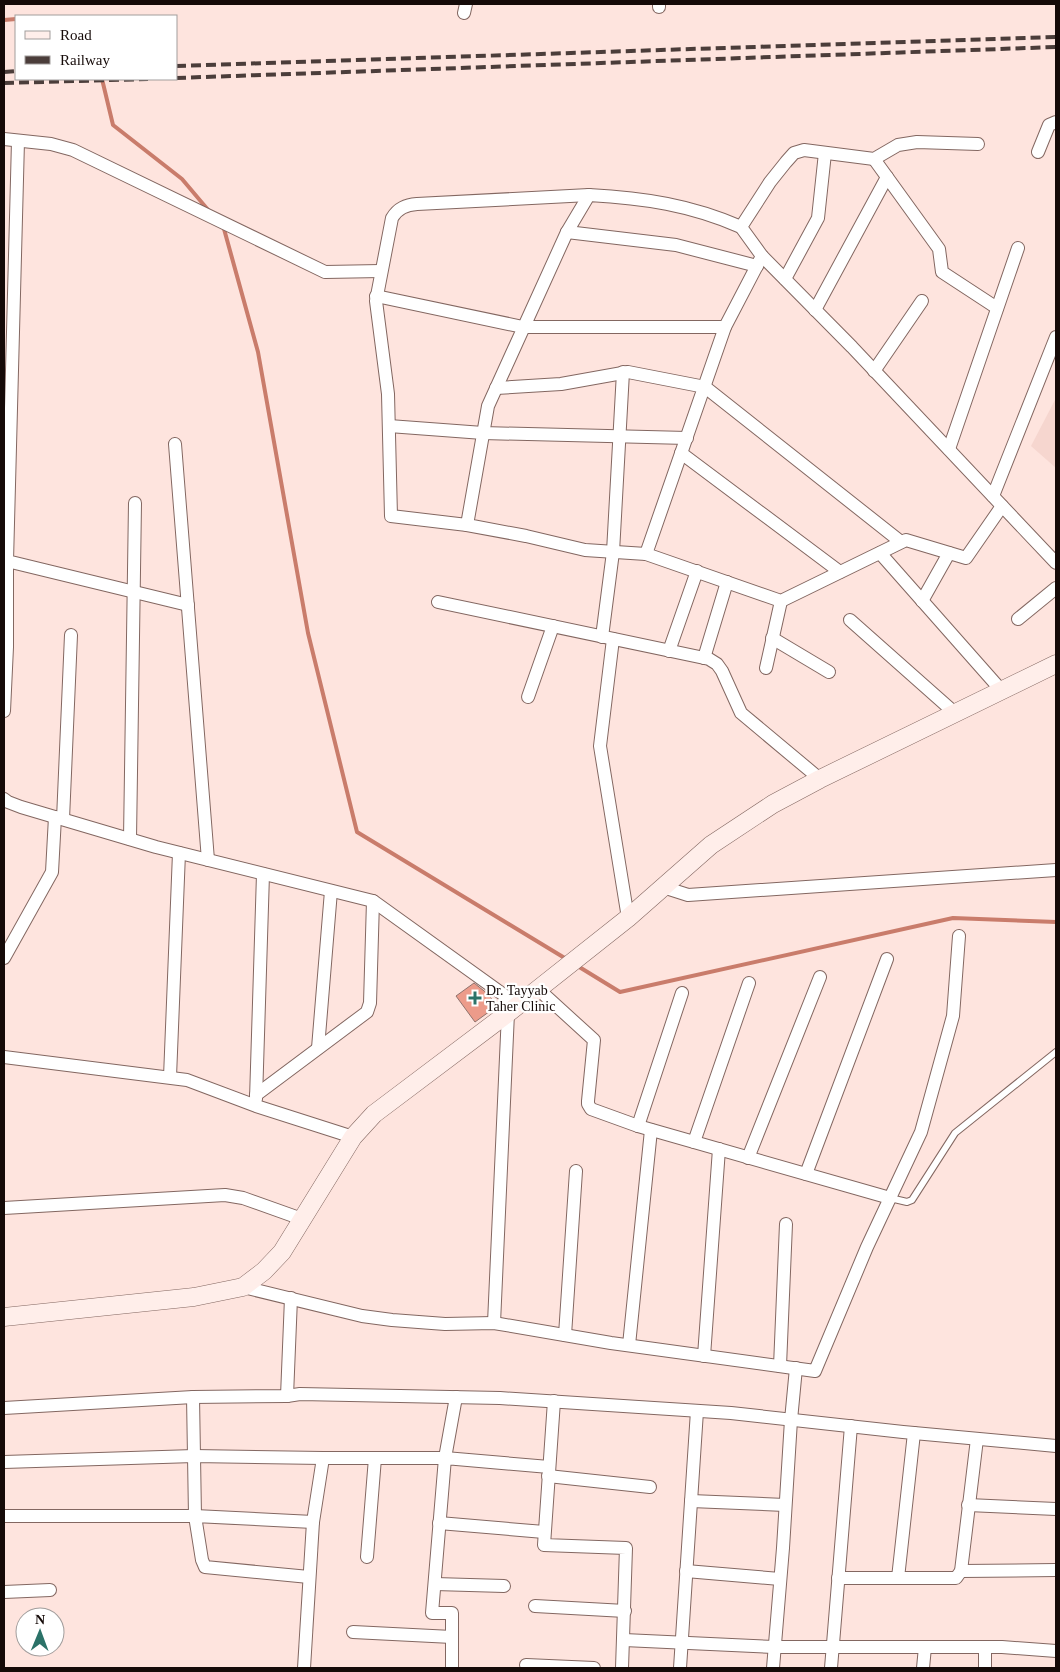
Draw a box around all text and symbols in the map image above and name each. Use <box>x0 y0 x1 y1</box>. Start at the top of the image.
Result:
legend <box>15 15 178 80</box>
text: Road <box>60 27 92 43</box>
text: Railway <box>60 52 110 68</box>
place label: Dr. Tayyab Taher Clinic <box>486 983 555 1014</box>
marker: Dr. Tayyab Taher Clinic <box>468 991 482 1005</box>
north arrow <box>15 1607 65 1657</box>
text: N <box>35 1612 45 1627</box>

